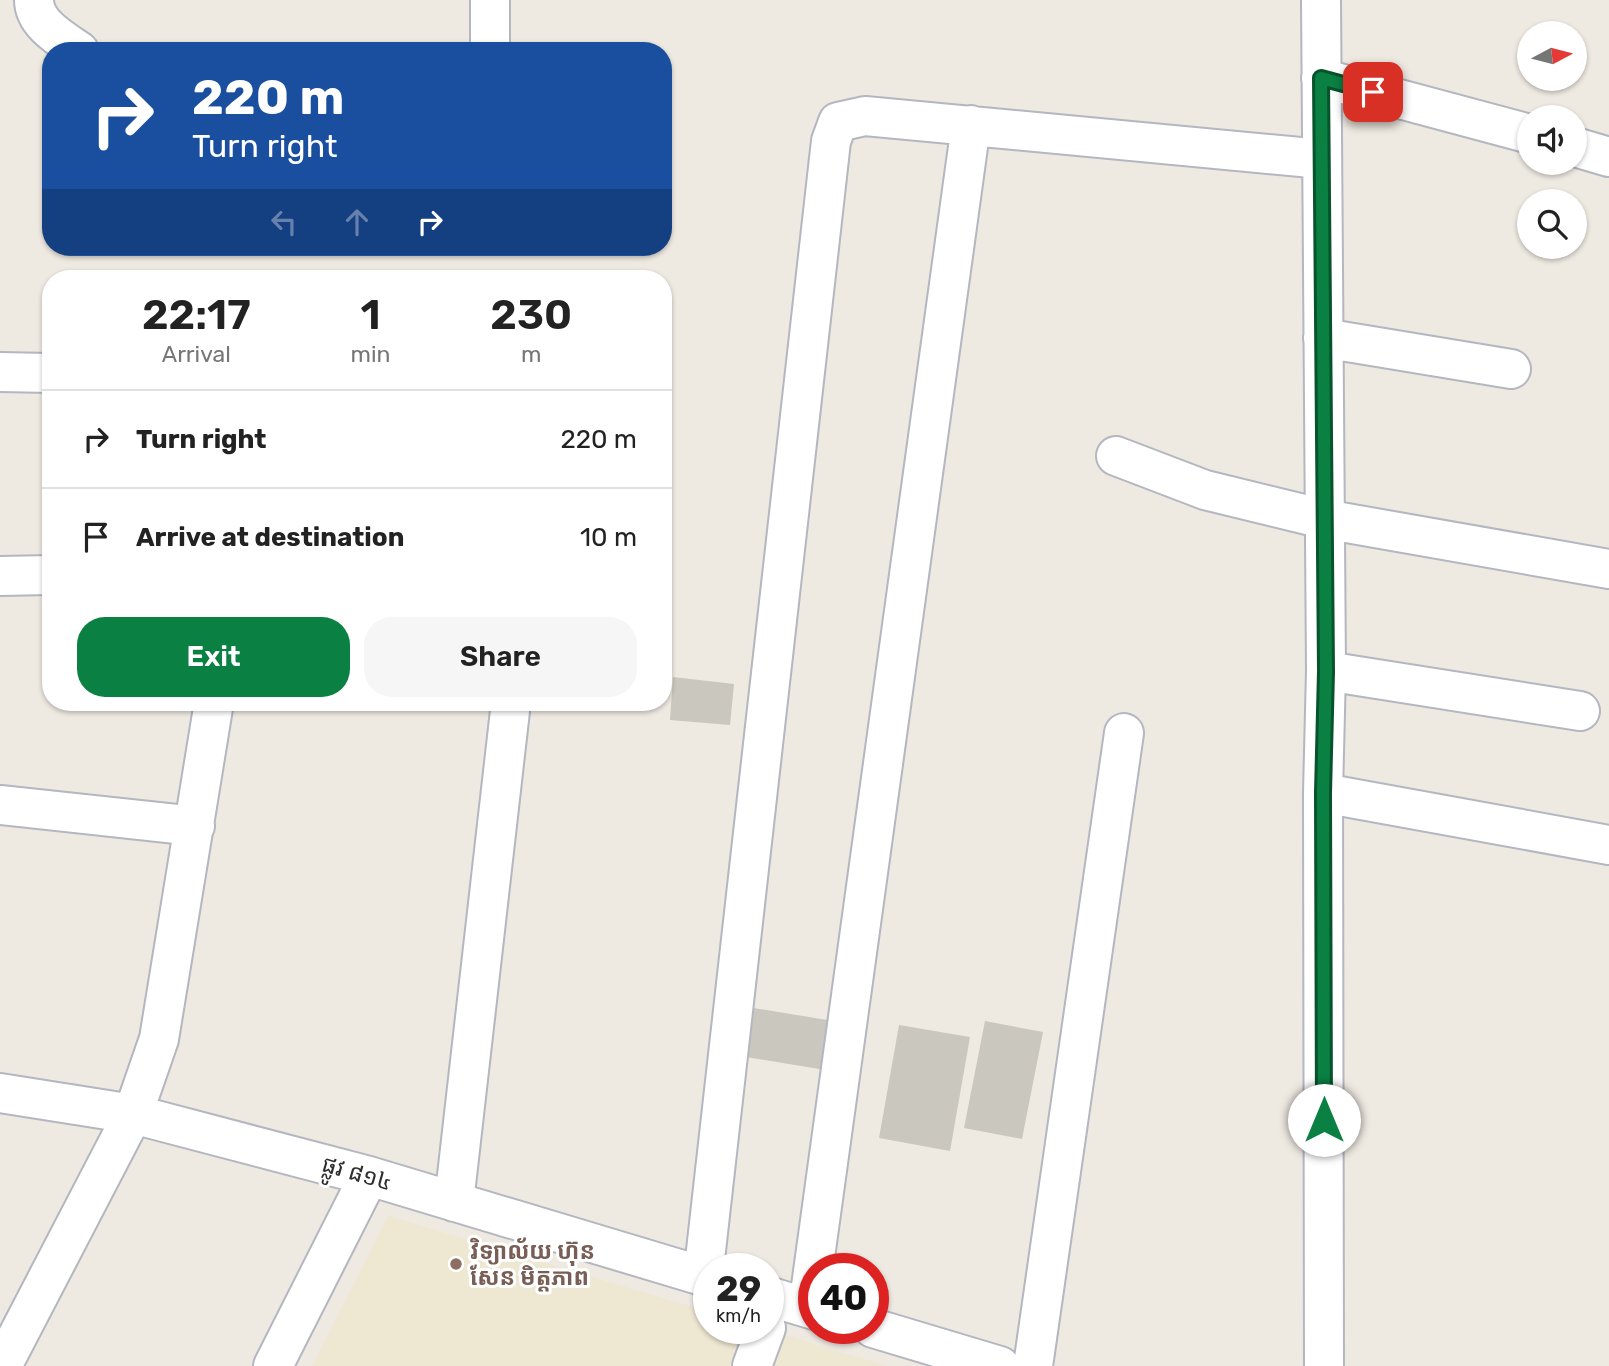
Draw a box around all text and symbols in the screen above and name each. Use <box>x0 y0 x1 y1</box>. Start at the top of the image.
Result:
north arrow <box>1517 21 1587 91</box>
map controls <box>1517 21 1587 259</box>
pin <box>1343 62 1403 122</box>
text: 220 m <box>192 68 344 126</box>
icon: right <box>77 70 168 161</box>
icon: arrive <box>1354 73 1392 111</box>
button: sound <box>1517 105 1587 175</box>
text: Turn right <box>192 127 337 165</box>
button: search <box>1517 189 1587 259</box>
icon: left <box>265 203 303 241</box>
icon: ahead <box>338 203 376 241</box>
icon: right <box>411 203 449 241</box>
text: 22:17 <box>142 290 251 340</box>
text: 1 <box>360 290 381 340</box>
text: 230 <box>490 290 572 340</box>
text: Arrival <box>162 340 231 368</box>
text: min <box>350 340 390 368</box>
text: m <box>521 340 541 368</box>
icon: right <box>77 420 115 458</box>
text: Turn right <box>136 424 266 455</box>
text: 220 m <box>560 424 637 455</box>
icon: arrive <box>77 518 115 556</box>
text: Arrive at destination <box>136 522 404 553</box>
text: 10 m <box>580 522 637 553</box>
button: Exit <box>77 617 350 697</box>
button: Share <box>364 617 637 697</box>
position arrow <box>1287 1083 1361 1157</box>
street label: ផ្លូវ ៨១៤ <box>317 1150 395 1204</box>
place label: វិទ្យាល័យ ហ៊ុន សែន មិត្តភាព <box>470 1237 595 1292</box>
speed limit sign: 40 <box>798 1253 889 1344</box>
marker: វិទ្យាល័យ ហ៊ុន សែន មិត្តភាព <box>448 1256 464 1272</box>
text: 29 <box>716 1268 761 1310</box>
text: km/h <box>716 1305 761 1327</box>

